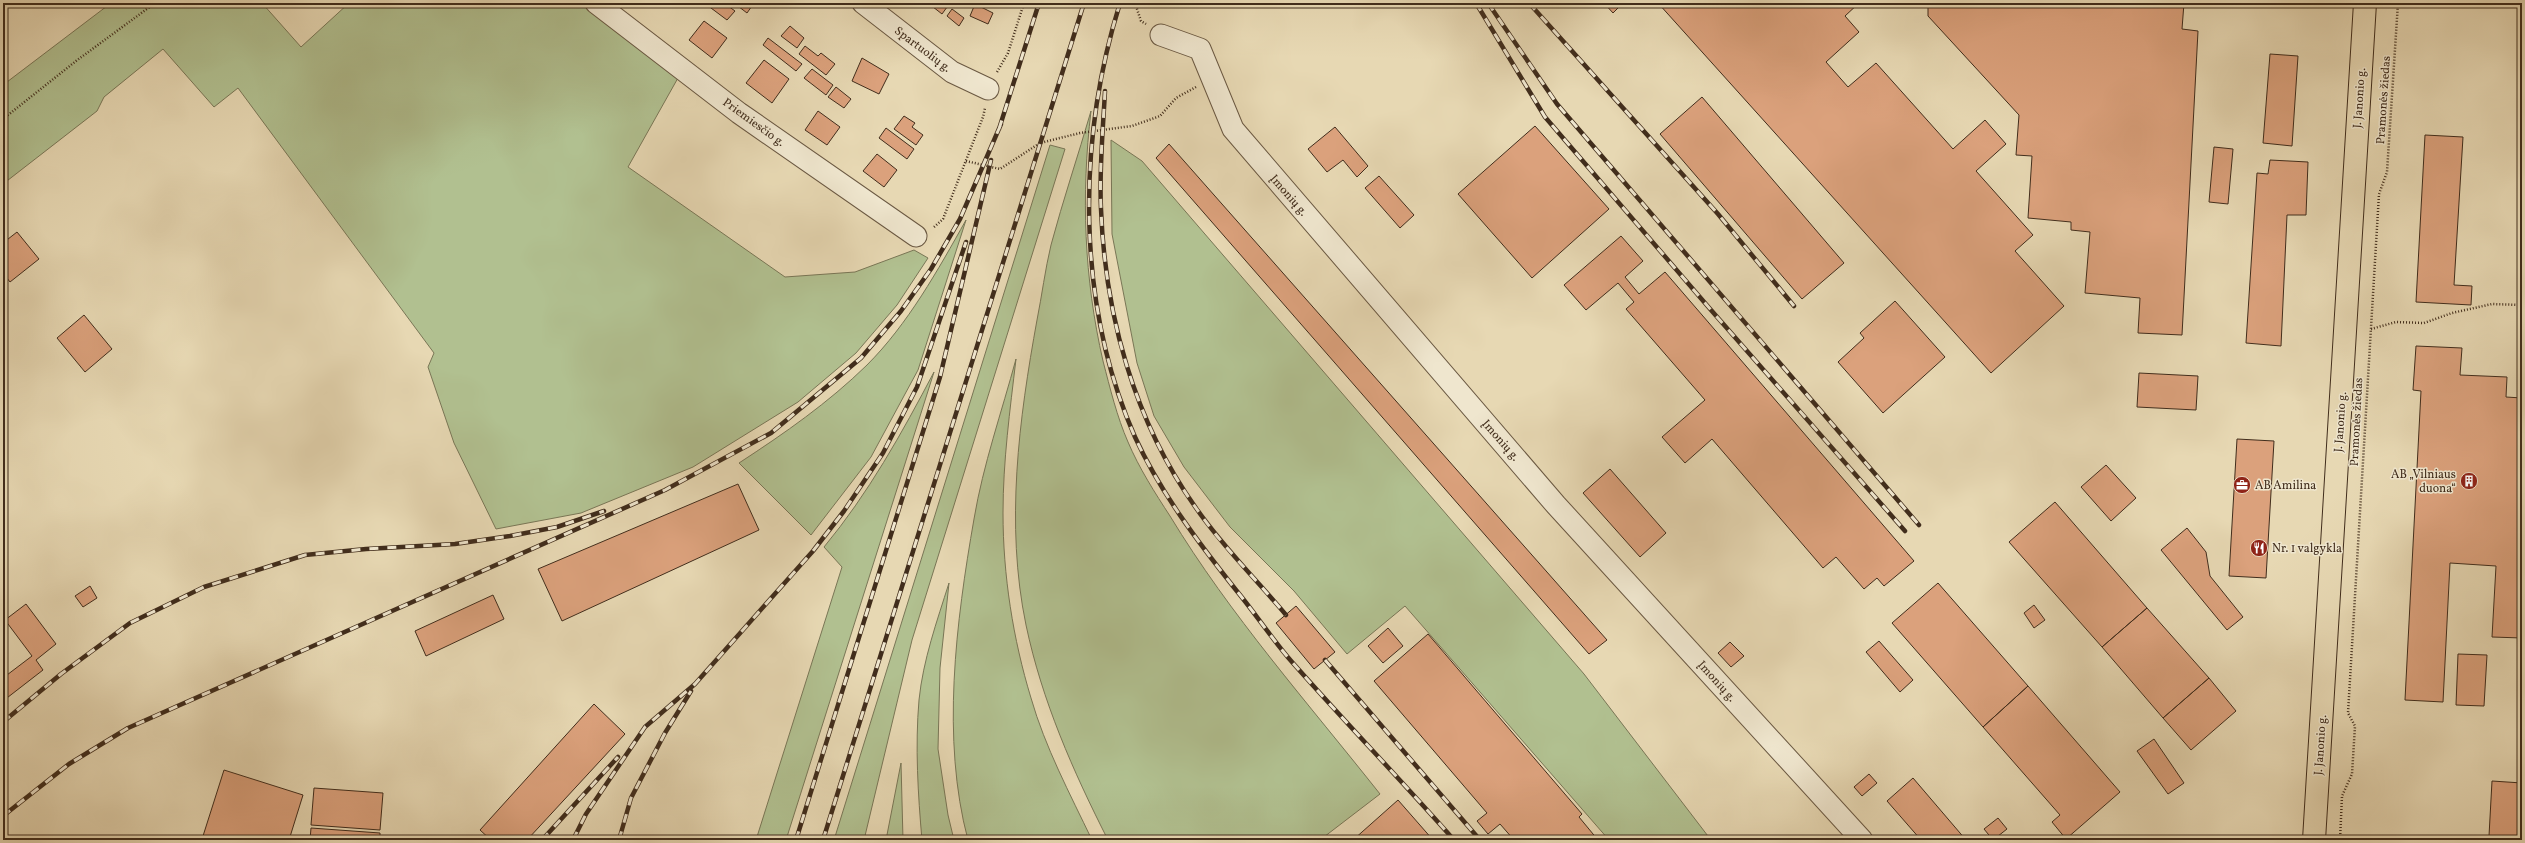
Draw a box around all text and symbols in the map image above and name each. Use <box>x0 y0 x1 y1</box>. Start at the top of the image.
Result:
street label: Spartuolių g. <box>891 23 954 76</box>
street label: Pramonės žiedas <box>2373 55 2395 145</box>
street label: J. Janonio g. <box>2350 67 2370 129</box>
street label: Priemiesčio g. <box>719 95 788 151</box>
street label: Įmonių g. <box>1266 171 1311 220</box>
street label: Pramonės žiedas <box>2347 377 2367 467</box>
street label: J. Janonio g. <box>2331 391 2351 453</box>
street label: Įmonių g. <box>1478 416 1523 465</box>
place label: AB „Vilniaus duona“ <box>2391 467 2456 497</box>
building icon: AB „Vilniaus duona“ <box>2459 471 2479 491</box>
office icon: AB Amilina <box>2232 475 2252 495</box>
place label: AB Amilina <box>2255 478 2316 494</box>
restaurant icon: Nr. 1 valgykla <box>2249 538 2269 558</box>
place label: Nr. 1 valgykla <box>2272 541 2342 557</box>
street label: Įmonių g. <box>1694 658 1739 706</box>
street label: J. Janonio g. <box>2311 714 2331 776</box>

